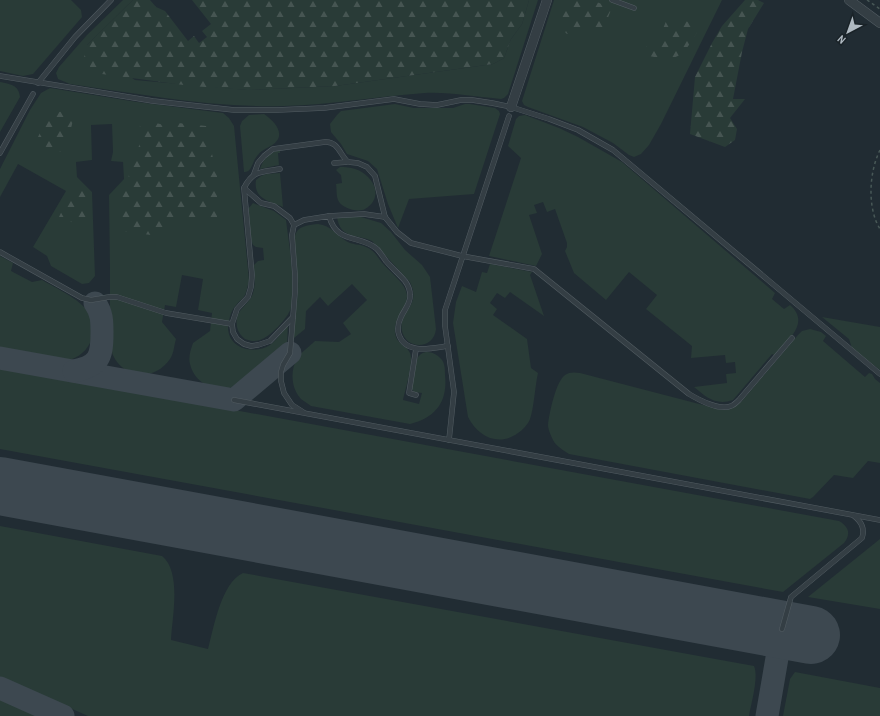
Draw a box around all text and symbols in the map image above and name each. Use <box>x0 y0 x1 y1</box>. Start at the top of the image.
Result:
north arrow <box>828 12 868 52</box>
text: N <box>834 32 848 47</box>

